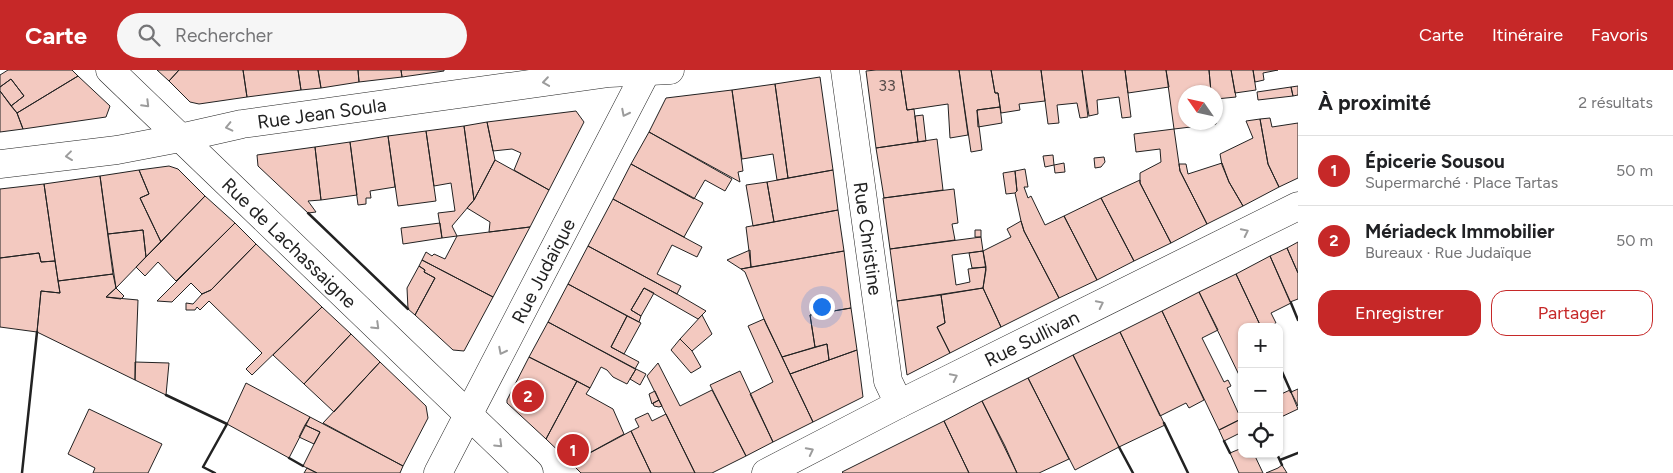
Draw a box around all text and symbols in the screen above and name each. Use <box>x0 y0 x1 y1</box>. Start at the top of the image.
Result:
search box <box>117 13 467 58</box>
text: Carte <box>25 21 87 50</box>
icon: search <box>135 21 163 49</box>
text: Rechercher <box>175 24 273 47</box>
text: Carte <box>1419 24 1464 46</box>
text: Itinéraire <box>1492 24 1563 46</box>
text: Favoris <box>1591 24 1648 46</box>
one-way arrow <box>541 76 549 87</box>
house number: 33 <box>878 76 896 95</box>
north arrow <box>1178 85 1223 130</box>
text: À proximité <box>1318 90 1431 115</box>
street label: Rue Jean Soula <box>256 93 388 133</box>
text: 2 résultats <box>1578 93 1653 112</box>
one-way arrow <box>140 98 149 107</box>
one-way arrow <box>621 108 631 117</box>
one-way arrow <box>224 121 233 132</box>
one-way arrow <box>65 150 73 161</box>
text: Épicerie Sousou <box>1365 150 1505 173</box>
text: 1 <box>1331 161 1337 180</box>
text: 50 m <box>1616 161 1653 180</box>
street label: Rue de Lachassaigne <box>217 173 362 313</box>
text: Supermarché · Place Tartas <box>1365 173 1558 192</box>
street label: Rue Christine <box>849 180 887 297</box>
street label: Rue Judaïque <box>506 214 580 327</box>
text: Mériadeck Immobilier <box>1365 220 1554 243</box>
one-way arrow <box>1240 228 1249 238</box>
text: 2 <box>1329 231 1339 250</box>
text: 50 m <box>1616 231 1653 250</box>
text: Bureaux · Rue Judaïque <box>1365 243 1531 262</box>
button: Enregistrer <box>1318 290 1481 336</box>
button: Partager <box>1491 290 1653 336</box>
your location <box>809 294 835 320</box>
one-way arrow <box>1095 300 1104 310</box>
street label: Rue Sullivan <box>981 305 1083 371</box>
one-way arrow <box>370 320 379 329</box>
map controls <box>1238 323 1283 458</box>
button: + <box>1238 323 1283 368</box>
one-way arrow <box>498 346 508 355</box>
button: − <box>1238 368 1283 413</box>
one-way arrow <box>949 373 958 383</box>
pin: 2 <box>512 377 544 415</box>
button: locate <box>1238 413 1283 458</box>
pin: 1 <box>557 431 589 469</box>
one-way arrow <box>493 438 502 447</box>
one-way arrow <box>805 447 814 457</box>

